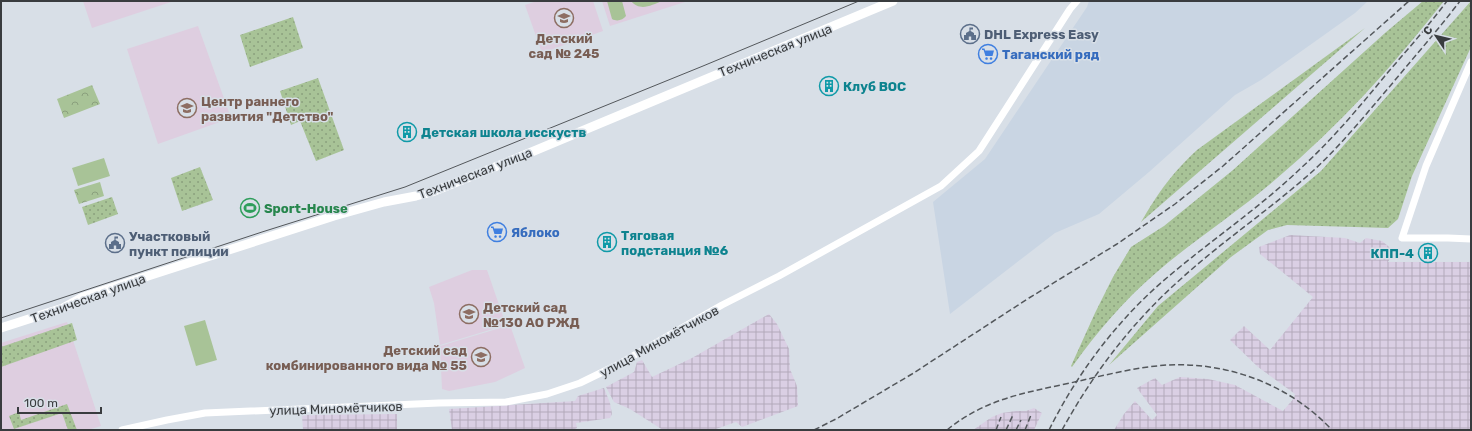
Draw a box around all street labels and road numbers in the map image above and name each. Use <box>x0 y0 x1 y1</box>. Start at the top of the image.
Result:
street label: Техническая улица <box>716 21 834 80</box>
street label: Техническая улица <box>416 145 534 202</box>
street label: Техническая улица <box>29 271 148 326</box>
street label: улица Миномётчиков <box>597 303 721 380</box>
street label: улица Миномётчиков <box>269 399 403 418</box>

